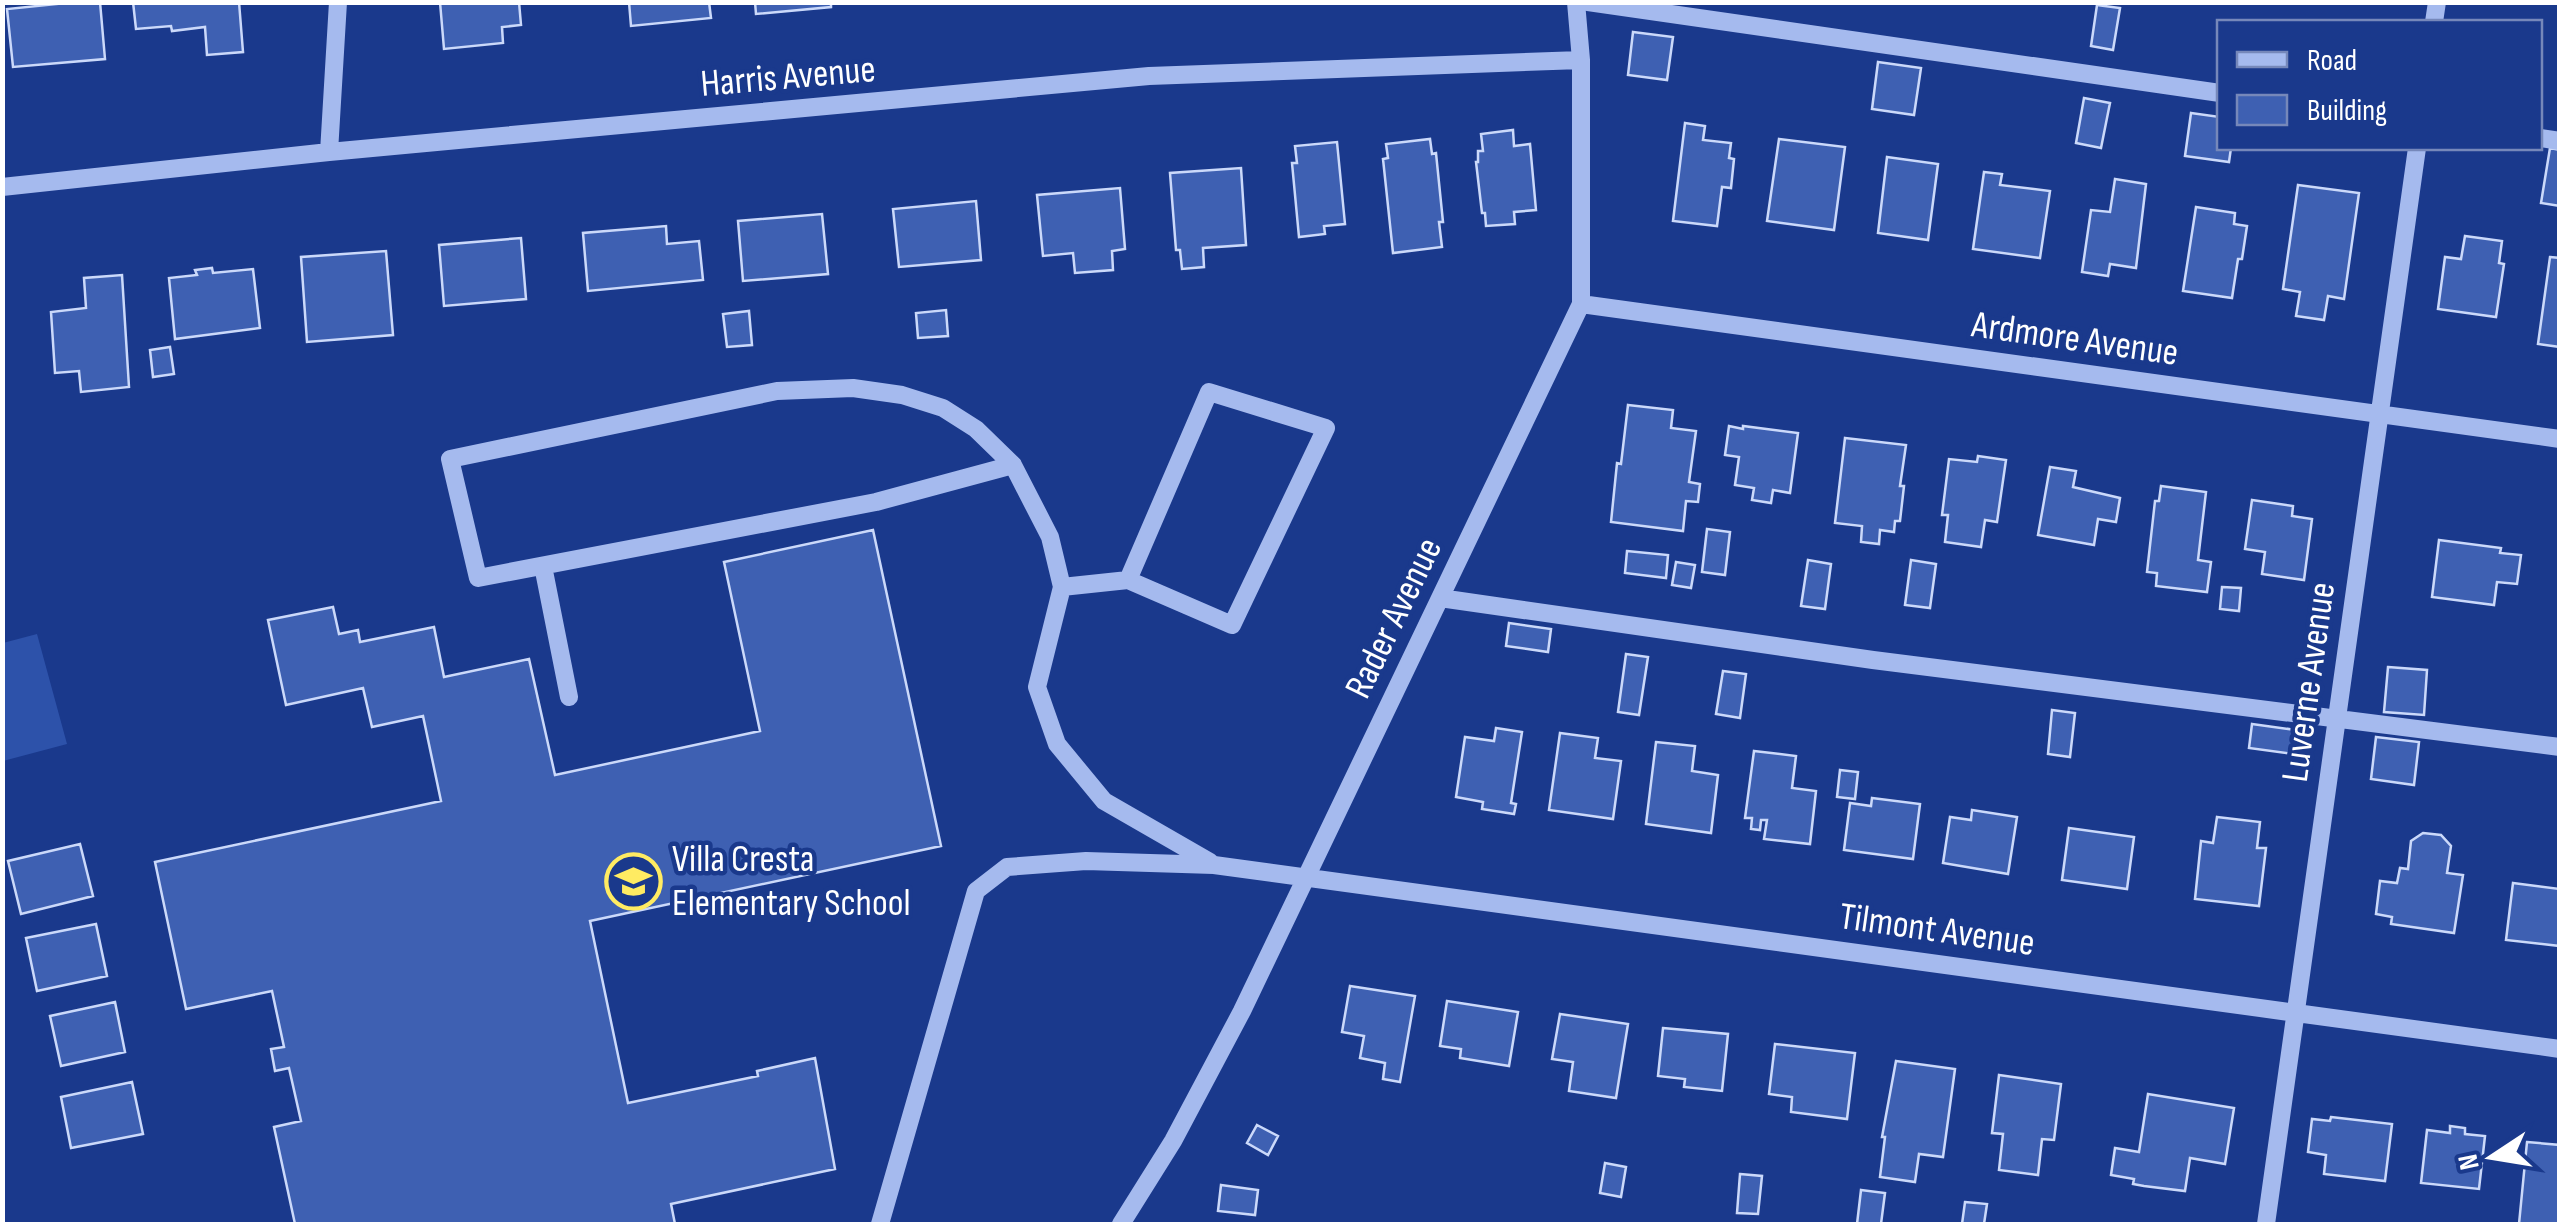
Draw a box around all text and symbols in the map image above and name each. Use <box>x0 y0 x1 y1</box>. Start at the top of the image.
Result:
legend <box>2217 20 2542 150</box>
text: Road <box>2307 43 2357 79</box>
street label: Harris Avenue <box>699 47 877 107</box>
text: Building <box>2307 93 2387 129</box>
street label: Ardmore Avenue <box>1968 302 2181 376</box>
street label: Rader Avenue <box>1336 531 1452 705</box>
street label: Luverne Avenue <box>2273 579 2345 785</box>
place label: Villa Cresta Elementary School <box>672 837 911 926</box>
school or university icon: Villa Cresta Elementary School <box>603 851 663 911</box>
street label: Tilmont Avenue <box>1836 894 2038 966</box>
north arrow <box>2442 1107 2542 1207</box>
text: N <box>2451 1151 2487 1173</box>

